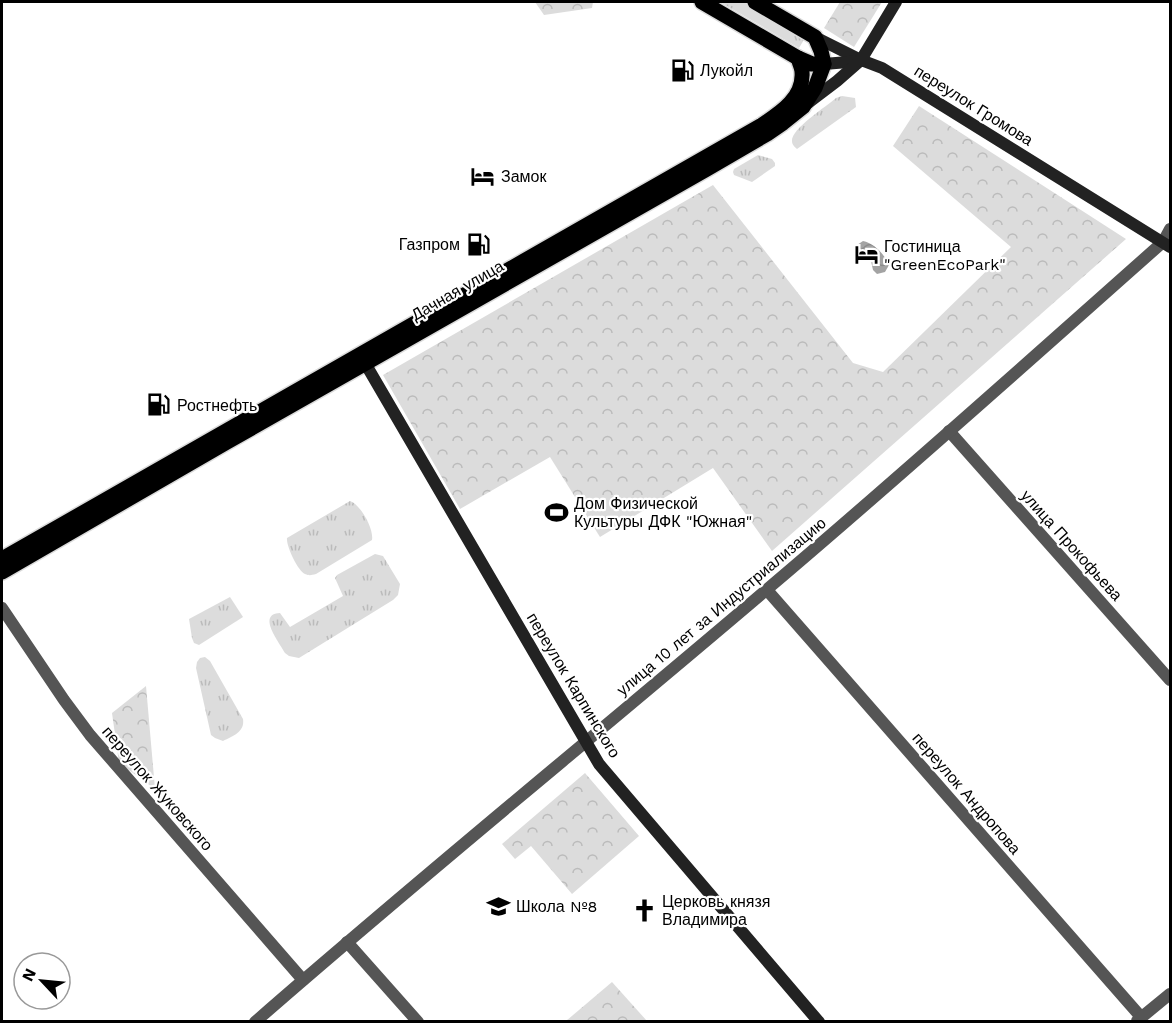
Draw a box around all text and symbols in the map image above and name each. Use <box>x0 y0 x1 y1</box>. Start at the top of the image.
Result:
fuel station icon: Лукойл <box>669 57 695 83</box>
place label: Лукойл <box>700 61 753 80</box>
street label: переулок Громова <box>911 61 1037 150</box>
hotel icon: Замок <box>470 163 496 189</box>
place label: Замок <box>501 167 547 186</box>
fuel station icon: Газпром <box>465 231 491 257</box>
place label: Газпром <box>399 235 460 254</box>
place label: Гостиница "GreenEcoPark" <box>884 237 1006 274</box>
hotel icon: Гостиница "GreenEcoPark" <box>853 242 879 268</box>
street label: Дачная улица <box>408 256 507 325</box>
fuel station icon: Ростнефть <box>146 392 172 418</box>
place label: Ростнефть <box>177 396 257 415</box>
street label: улица Прокофьева <box>1017 486 1126 605</box>
place label: Дом Физической Культуры ДФК "Южная" <box>574 494 752 531</box>
sports icon: Дом Физической Культуры ДФК "Южная" <box>543 499 569 525</box>
street label: улица 10 лет за Индустриализацию <box>613 513 830 700</box>
street label: переулок Карпинского <box>523 609 624 761</box>
street label: переулок Жуковского <box>98 722 217 855</box>
street label: переулок Андропова <box>909 729 1025 858</box>
place label: Церковь князя Владимира <box>662 892 771 929</box>
school or university icon: Школа №8 <box>485 893 511 919</box>
place label: Школа №8 <box>516 897 597 916</box>
church icon: Церковь князя Владимира <box>631 897 657 923</box>
north arrow <box>12 951 72 1011</box>
text: N <box>18 965 40 984</box>

